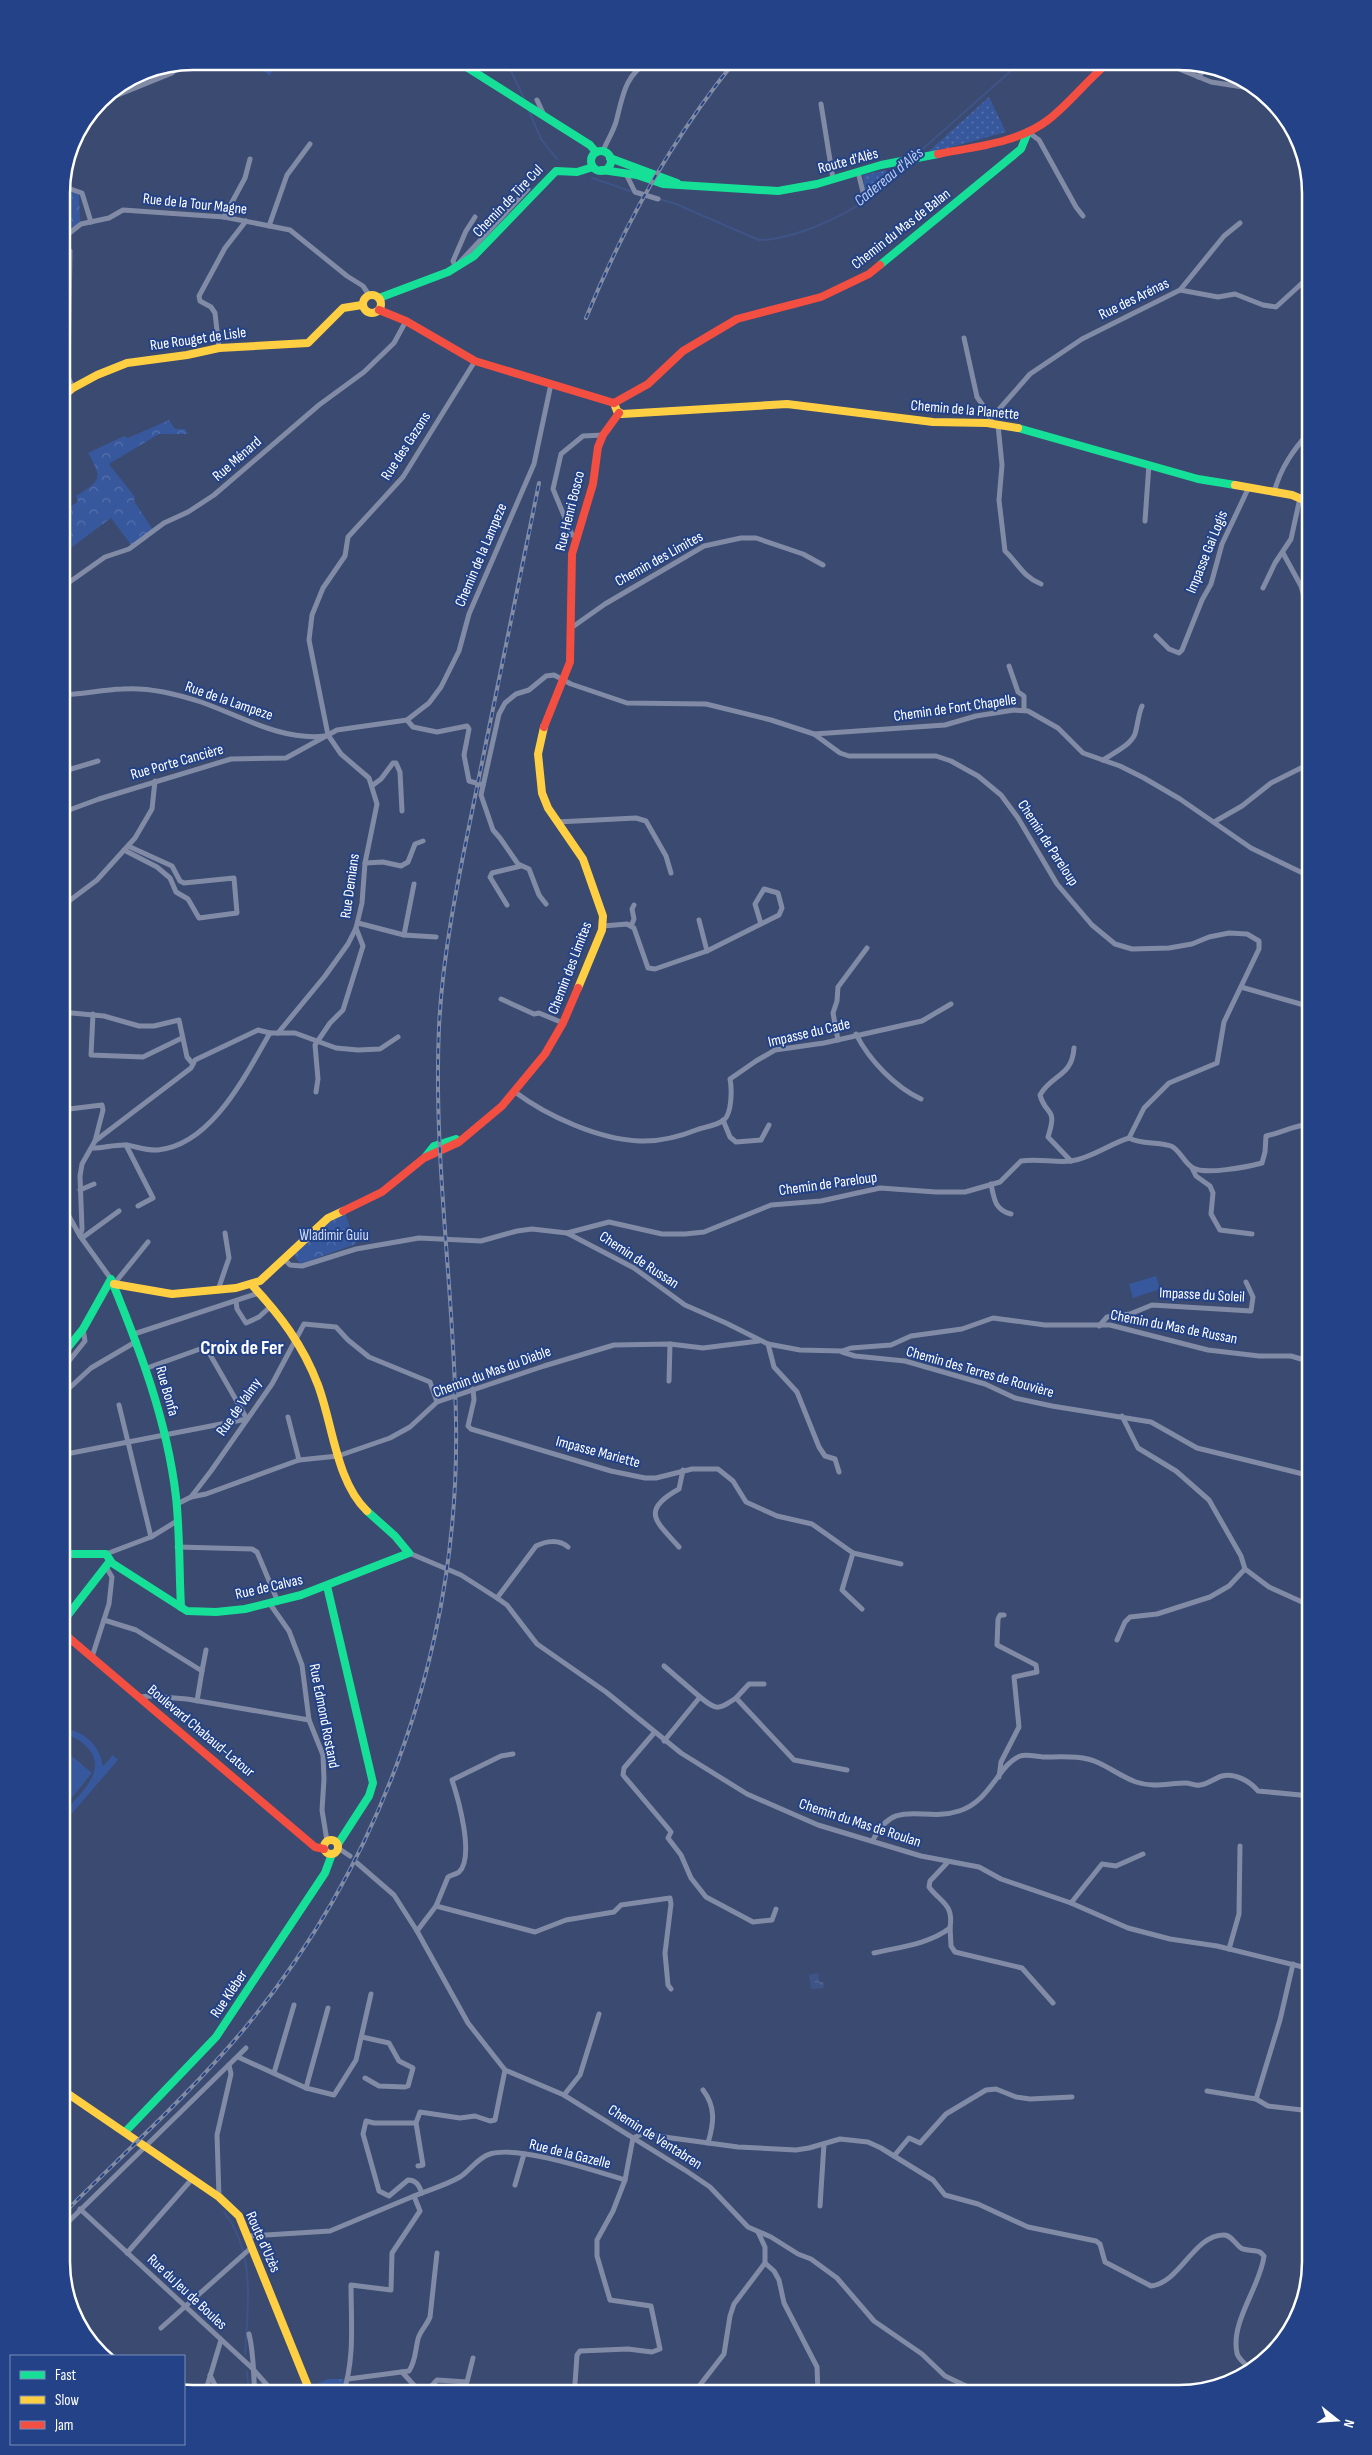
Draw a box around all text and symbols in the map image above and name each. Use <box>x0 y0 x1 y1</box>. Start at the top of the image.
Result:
water label: Cadereau d'Alès <box>851 143 928 211</box>
street label: Route d'Alès <box>816 144 880 178</box>
street label: Chemin de Tire Cul <box>469 161 547 241</box>
street label: Chemin du Mas de Balan <box>848 184 954 274</box>
street label: Rue de la Tour Magne <box>142 189 248 219</box>
street label: Rue des Arénas <box>1096 274 1172 324</box>
street label: Rue Rouget de Lisle <box>149 323 247 355</box>
street label: Chemin de la Planette <box>910 396 1020 424</box>
street label: Rue des Gazons <box>377 408 435 484</box>
street label: Rue Ménard <box>208 432 266 486</box>
street label: Rue Henri Bosco <box>551 469 589 553</box>
street label: Chemin de la Lampeze <box>451 500 511 610</box>
street label: Impasse Gai Logis <box>1182 508 1232 596</box>
street label: Chemin des Limites <box>612 527 706 591</box>
street label: Rue de la Lampeze <box>183 677 275 725</box>
street label: Chemin de Font Chapelle <box>892 690 1018 726</box>
street label: Rue Porte Cancière <box>128 740 226 784</box>
street label: Chemin de Pareloup <box>1013 796 1083 890</box>
street label: Rue Demians <box>336 852 364 920</box>
street label: Chemin des Limites <box>544 919 596 1017</box>
street label: Impasse du Cade <box>766 1014 852 1052</box>
street label: Chemin de Pareloup <box>778 1168 878 1200</box>
park label: Wladimir Guiu <box>299 1226 369 1245</box>
street label: Chemin de Russan <box>595 1227 683 1293</box>
street label: Impasse du Soleil <box>1159 1283 1245 1307</box>
street label: Chemin du Mas de Russan <box>1109 1305 1239 1349</box>
district label: Croix de Fer <box>200 1336 284 1360</box>
street label: Chemin du Mas du Diable <box>430 1342 554 1402</box>
street label: Chemin des Terres de Rouvière <box>904 1342 1056 1402</box>
street label: Rue Bonfa <box>151 1364 183 1418</box>
street label: Rue de Valmy <box>212 1374 266 1440</box>
street label: Impasse Mariette <box>554 1432 642 1472</box>
street label: Rue de Calvas <box>233 1570 305 1604</box>
street label: Rue Edmond Rostand <box>305 1662 343 1770</box>
street label: Boulevard Chabaud-Latour <box>144 1681 259 1782</box>
street label: Chemin du Mas de Roulan <box>797 1794 923 1852</box>
street label: Rue Kléber <box>206 1966 252 2022</box>
street label: Chemin de Ventabren <box>604 2100 706 2174</box>
street label: Rue de la Gazelle <box>527 2135 613 2173</box>
street label: Route d'Uzès <box>241 2209 285 2275</box>
street label: Rue du Jeu de Boules <box>143 2250 231 2334</box>
legend <box>10 2355 185 2445</box>
text: Fast <box>55 2366 77 2385</box>
text: Slow <box>55 2391 79 2410</box>
north arrow <box>1312 2395 1362 2445</box>
text: Jam <box>54 2416 73 2435</box>
text: N <box>1340 2418 1358 2430</box>

